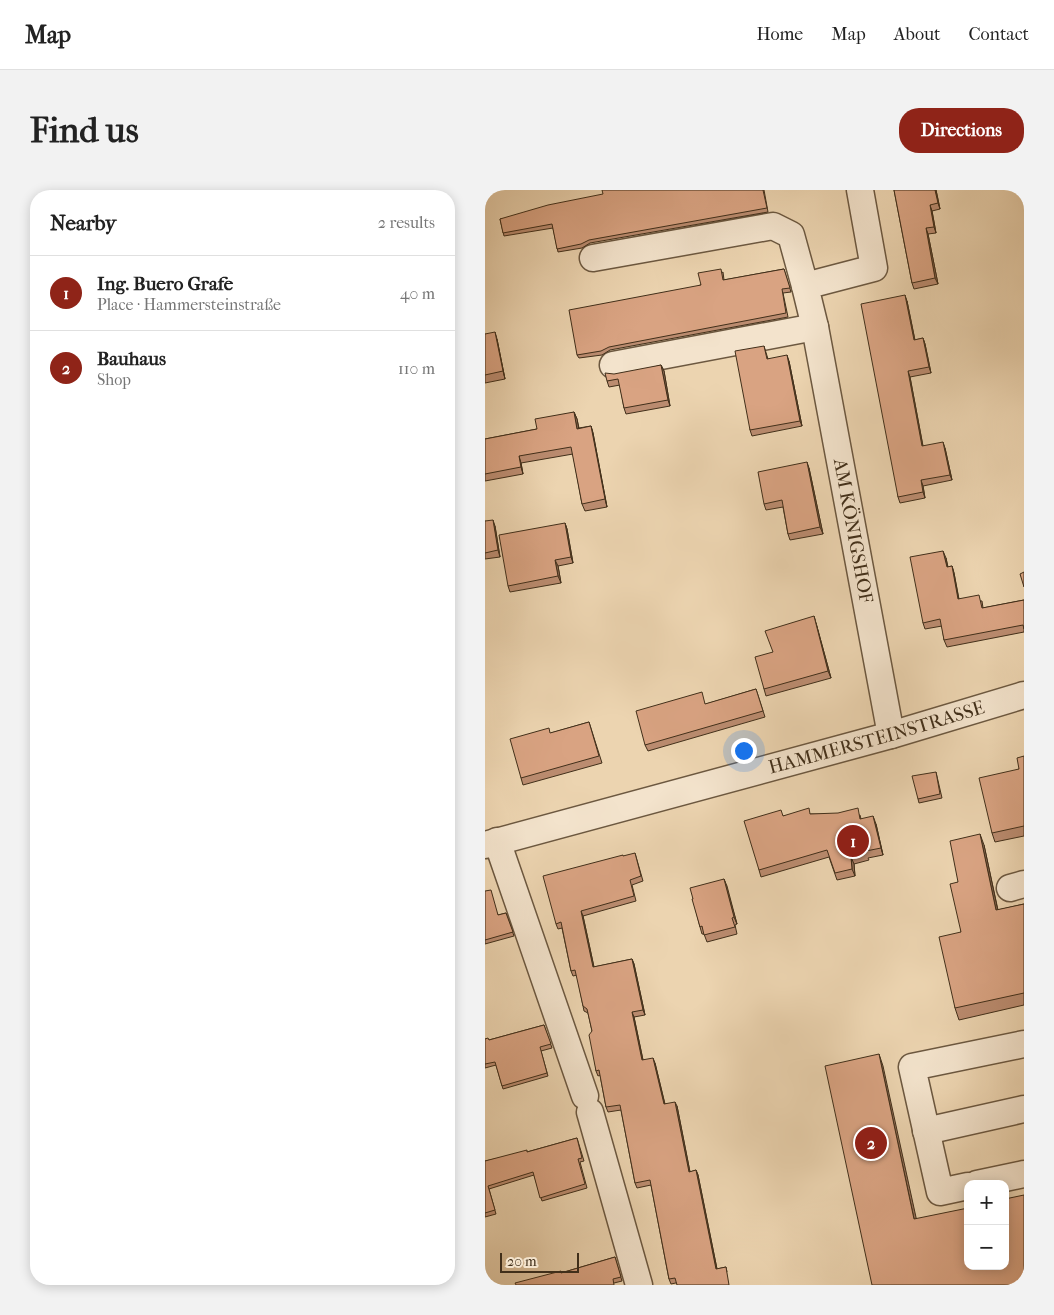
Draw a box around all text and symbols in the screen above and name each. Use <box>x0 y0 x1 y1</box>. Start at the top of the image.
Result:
text: Map <box>25 21 71 49</box>
text: Home <box>756 24 803 45</box>
text: Map <box>831 24 866 45</box>
text: About <box>894 24 940 45</box>
text: Contact <box>968 24 1029 45</box>
button: Directions <box>899 108 1024 153</box>
text: Find us <box>30 110 139 151</box>
text: Nearby <box>50 211 116 235</box>
text: 2 results <box>378 213 435 232</box>
text: Ing. Buero Grafe <box>97 273 233 295</box>
text: 1 <box>63 284 69 303</box>
text: 40 m <box>400 284 435 303</box>
text: Place · Hammersteinstraße <box>97 295 281 314</box>
text: Bauhaus <box>97 348 166 370</box>
text: 2 <box>62 359 70 378</box>
text: 110 m <box>398 359 435 378</box>
text: Shop <box>97 370 131 389</box>
street label: AM KÖNIGSHOF <box>829 456 877 605</box>
street label: HAMMERSTEINSTRASSE <box>766 696 988 779</box>
your location <box>731 738 757 764</box>
pin: 1 <box>837 822 869 860</box>
pin: 2 <box>855 1124 887 1162</box>
map controls <box>964 1180 1009 1270</box>
button: + <box>964 1180 1009 1225</box>
button: − <box>964 1225 1009 1270</box>
scale bar <box>500 1250 579 1273</box>
text: 20 m <box>507 1253 537 1270</box>

